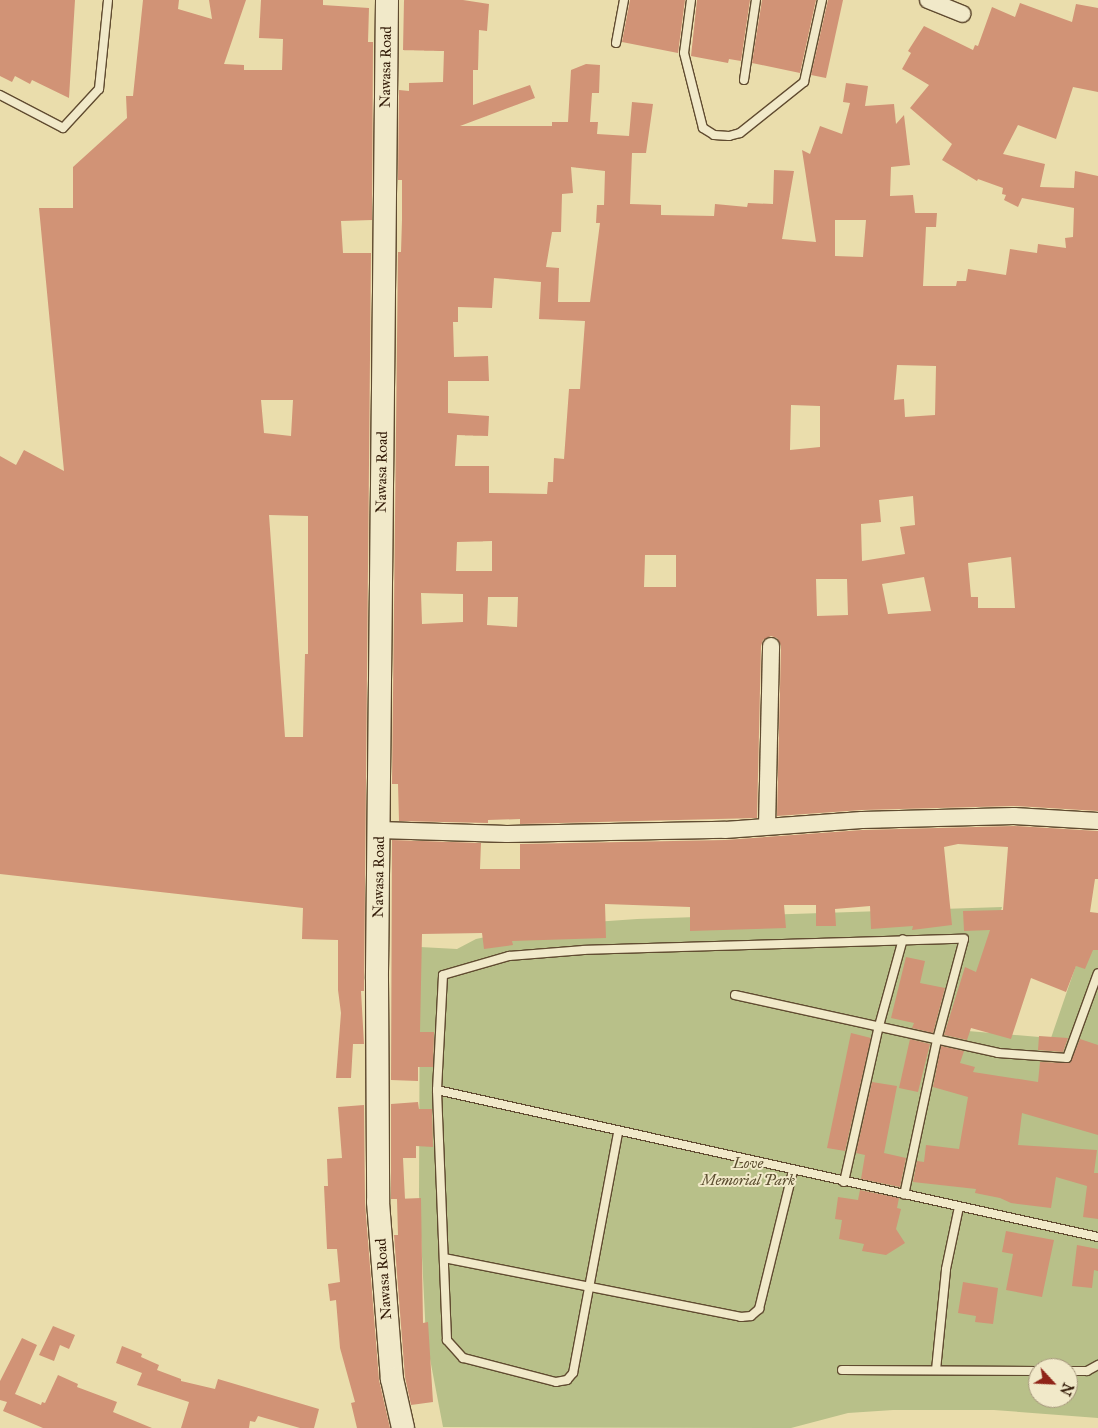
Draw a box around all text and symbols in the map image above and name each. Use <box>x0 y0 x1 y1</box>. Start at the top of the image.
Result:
street label: Nawasa Road <box>376 26 396 108</box>
street label: Nawasa Road <box>372 431 392 513</box>
street label: Nawasa Road <box>369 836 389 918</box>
park label: Love Memorial Park <box>701 1154 795 1189</box>
street label: Nawasa Road <box>372 1238 396 1320</box>
north arrow <box>1028 1358 1078 1408</box>
text: N <box>1056 1380 1076 1398</box>

